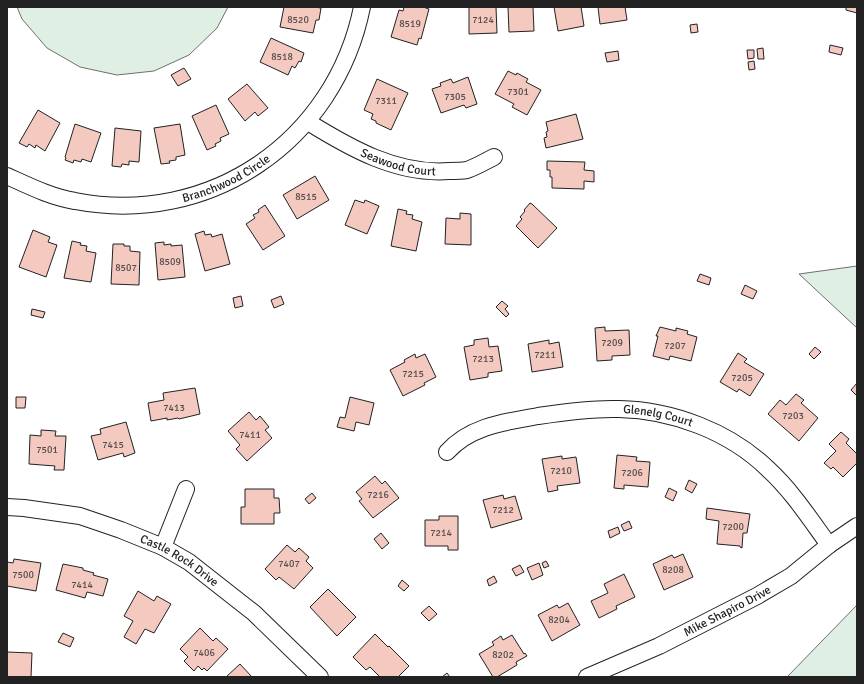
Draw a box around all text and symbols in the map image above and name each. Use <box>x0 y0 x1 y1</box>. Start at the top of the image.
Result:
house number: 8520 <box>287 14 309 26</box>
house number: 7124 <box>472 14 494 26</box>
house number: 8519 <box>399 18 421 30</box>
house number: 8518 <box>271 51 293 63</box>
house number: 7301 <box>507 86 529 98</box>
house number: 7305 <box>444 91 466 103</box>
house number: 7311 <box>375 95 397 107</box>
street label: Seawood Court <box>358 145 436 179</box>
street label: Branchwood Circle <box>181 151 273 206</box>
house number: 8515 <box>295 191 317 203</box>
house number: 8509 <box>159 256 181 268</box>
house number: 8507 <box>115 262 137 274</box>
house number: 7209 <box>601 337 623 349</box>
house number: 7207 <box>664 340 686 352</box>
house number: 7211 <box>534 349 556 361</box>
house number: 7213 <box>472 353 494 365</box>
house number: 7215 <box>402 368 424 380</box>
house number: 7205 <box>731 372 753 384</box>
house number: 7413 <box>163 402 185 414</box>
street label: Glenelg Court <box>623 402 695 430</box>
house number: 7203 <box>782 410 804 422</box>
house number: 7411 <box>239 429 261 441</box>
house number: 7415 <box>102 439 124 451</box>
house number: 7501 <box>36 444 58 456</box>
house number: 7210 <box>550 465 572 477</box>
house number: 7206 <box>621 467 643 479</box>
house number: 7216 <box>367 489 389 501</box>
house number: 7212 <box>492 504 514 516</box>
house number: 7200 <box>722 521 744 533</box>
house number: 7214 <box>430 527 452 539</box>
street label: Castle Rock Drive <box>138 531 221 590</box>
house number: 7407 <box>278 558 300 570</box>
house number: 8208 <box>662 564 684 576</box>
house number: 7500 <box>12 569 34 581</box>
house number: 7414 <box>71 579 93 591</box>
street label: Mike Shapiro Drive <box>681 582 774 640</box>
house number: 8204 <box>548 614 570 626</box>
house number: 7406 <box>193 647 215 659</box>
house number: 8202 <box>492 649 514 661</box>

